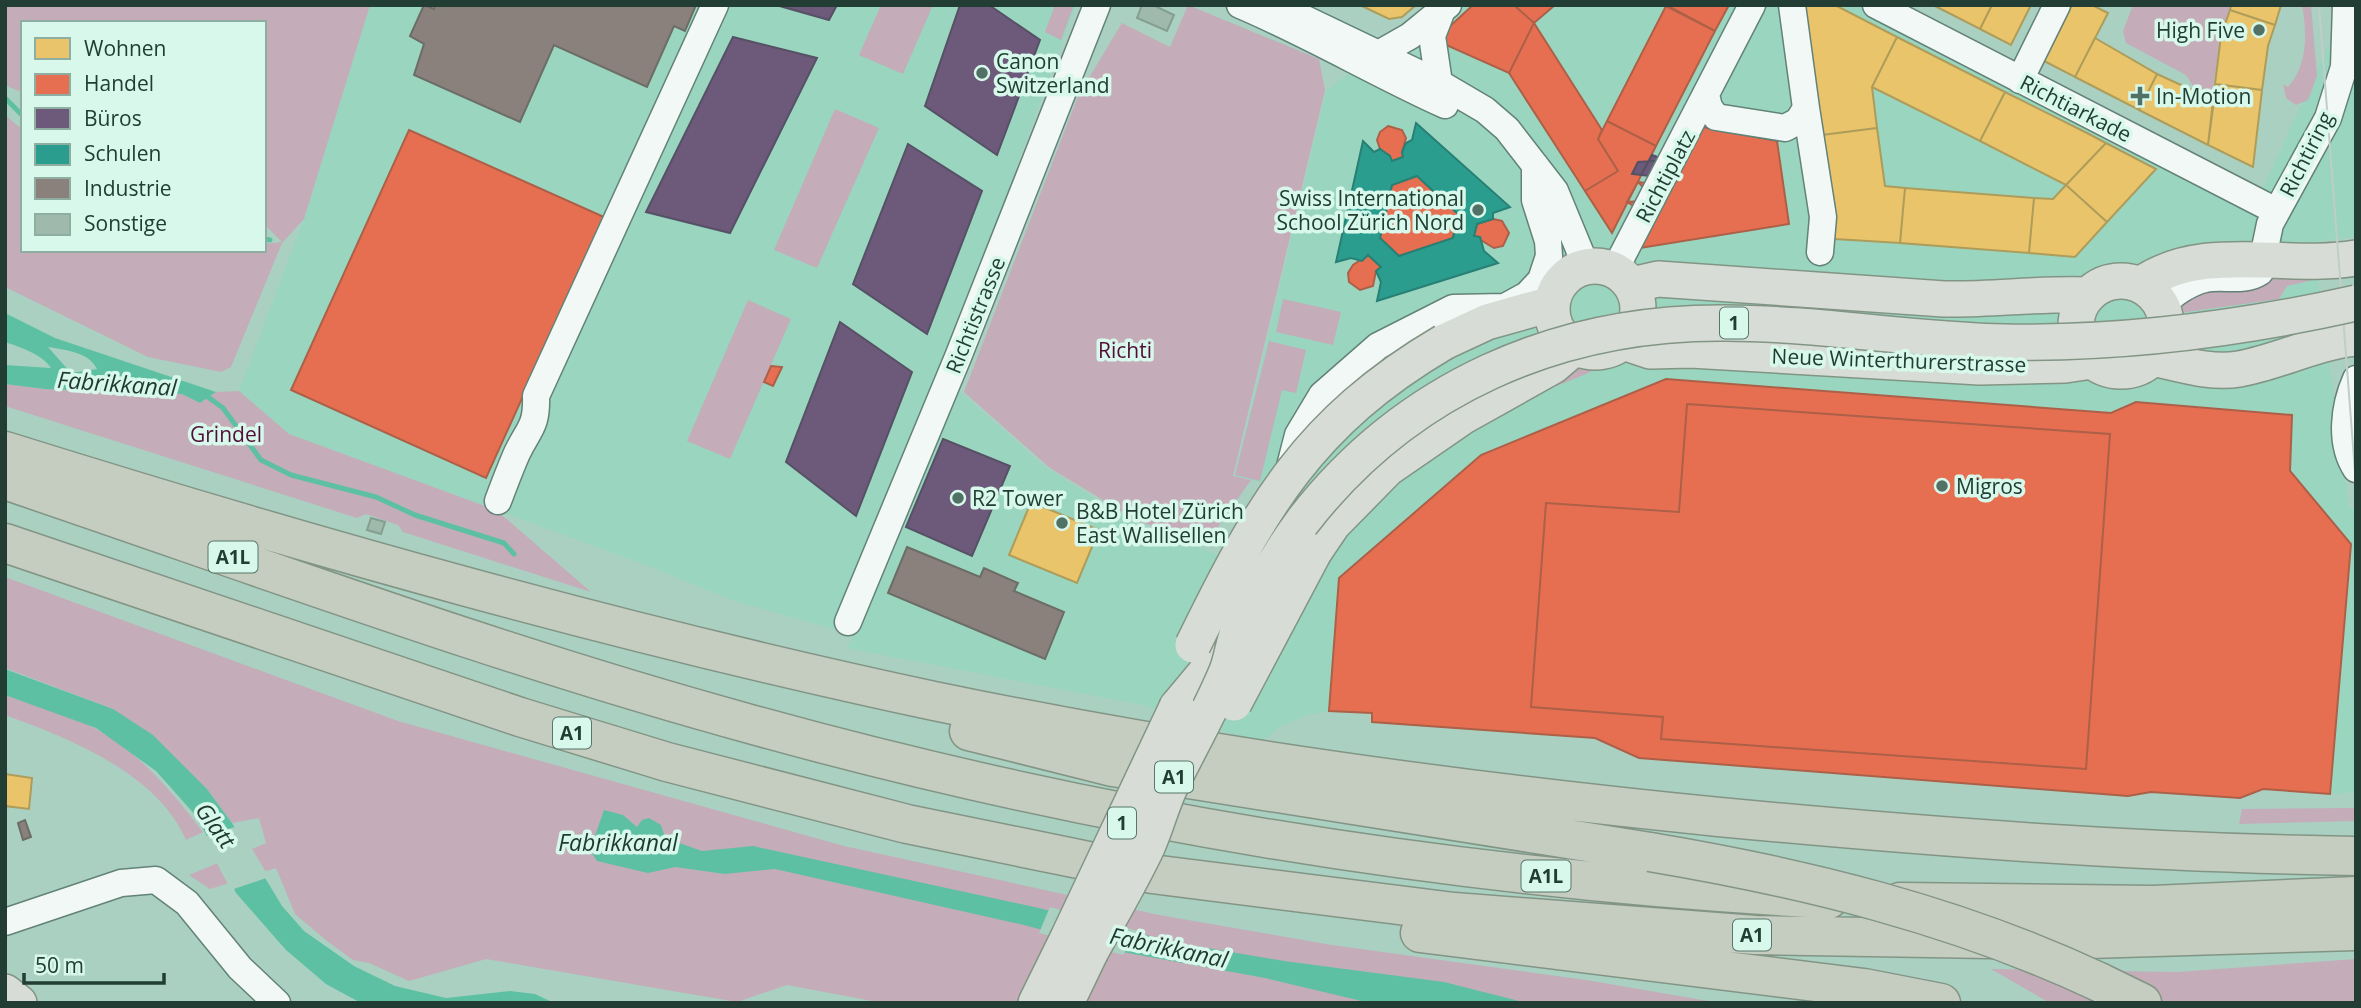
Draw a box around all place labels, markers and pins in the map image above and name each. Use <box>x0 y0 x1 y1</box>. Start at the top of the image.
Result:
place label: High Five <box>2156 16 2245 44</box>
marker: High Five <box>2251 22 2267 38</box>
place label: Canon Switzerland <box>996 47 1110 99</box>
marker: Canon Switzerland <box>974 65 990 81</box>
place label: In-Motion <box>2156 82 2251 110</box>
marker: In-Motion <box>2130 86 2150 106</box>
place label: Swiss International School Zürich Nord <box>1276 184 1464 236</box>
marker: Swiss International School Zürich Nord <box>1470 202 1486 218</box>
place label: Migros <box>1956 472 2023 500</box>
marker: Migros <box>1934 478 1950 494</box>
place label: R2 Tower <box>972 484 1064 512</box>
marker: R2 Tower <box>950 490 966 506</box>
place label: B&B Hotel Zürich East Wallisellen <box>1076 497 1244 549</box>
marker: B&B Hotel Zürich East Wallisellen <box>1054 515 1070 531</box>

